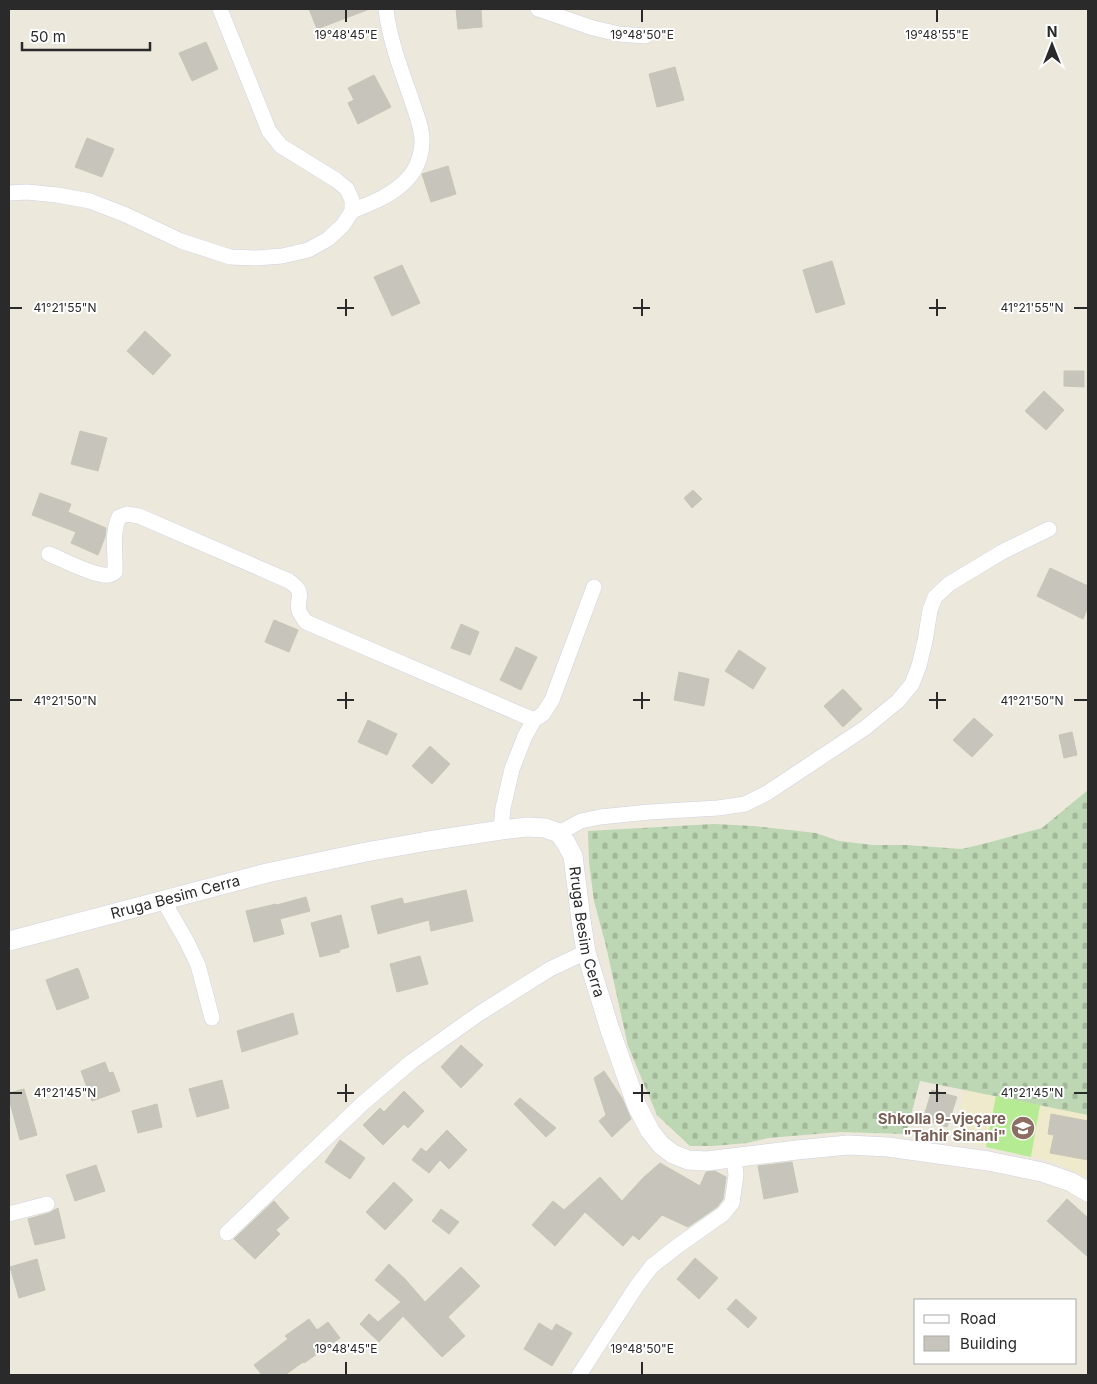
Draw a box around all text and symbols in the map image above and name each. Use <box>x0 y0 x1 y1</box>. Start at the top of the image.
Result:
scale bar <box>22 20 150 52</box>
north arrow <box>1027 20 1077 70</box>
text: N <box>1047 23 1057 40</box>
text: 50 m <box>30 27 66 46</box>
text: 19°48'45"E <box>314 27 378 42</box>
text: 19°48'50"E <box>610 27 674 42</box>
text: 19°48'55"E <box>905 27 969 42</box>
text: 41°21'55"N <box>34 300 96 315</box>
text: 41°21'55"N <box>1001 300 1063 315</box>
text: 41°21'50"N <box>33 693 97 708</box>
text: 41°21'50"N <box>1000 693 1064 708</box>
street label: Rruga Besim Cerra <box>565 865 609 999</box>
street label: Rruga Besim Cerra <box>108 871 242 923</box>
text: 41°21'45"N <box>34 1085 96 1100</box>
text: 41°21'45"N <box>1001 1085 1063 1100</box>
place label: Shkolla 9-vjeçare "Tahir Sinani" <box>878 1109 1006 1145</box>
school or university icon: Shkolla 9-vjeçare "Tahir Sinani" <box>1010 1115 1036 1141</box>
legend <box>914 1299 1077 1364</box>
text: Road <box>960 1309 996 1328</box>
text: Building <box>960 1334 1017 1353</box>
text: 19°48'45"E <box>314 1341 378 1356</box>
text: 19°48'50"E <box>610 1341 674 1356</box>

